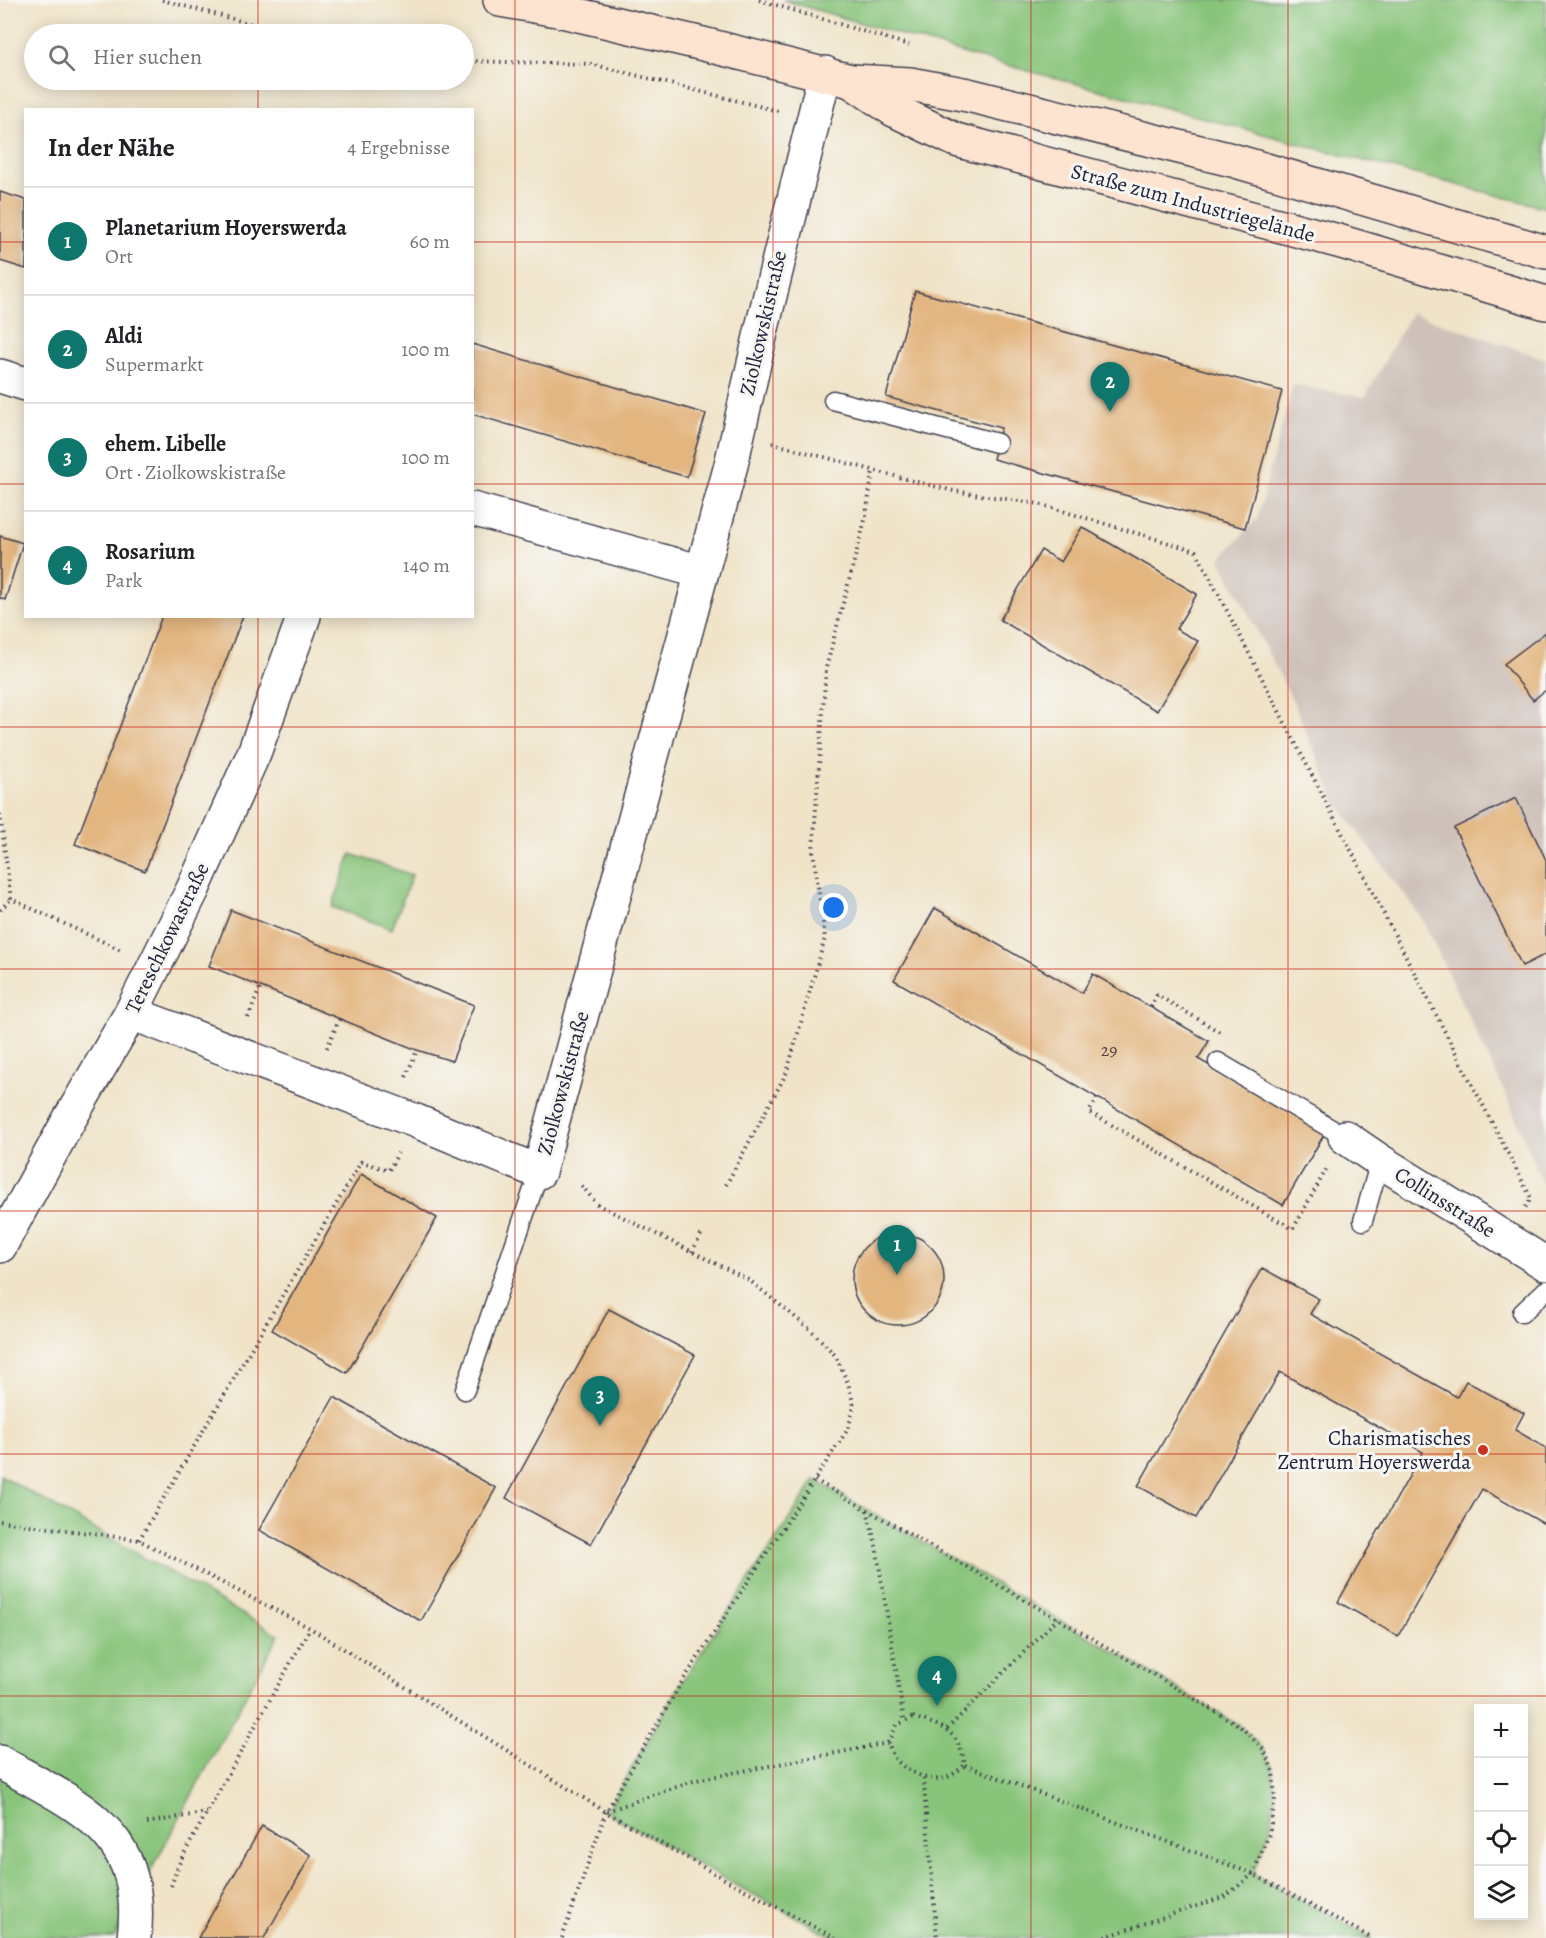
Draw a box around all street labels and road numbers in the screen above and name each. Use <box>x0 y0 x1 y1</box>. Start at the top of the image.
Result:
street label: Straße zum Industriegelände <box>1068 157 1318 249</box>
street label: Ziolkowskistraße <box>733 248 793 398</box>
street label: Tereschkowastraße <box>118 858 216 1018</box>
street label: Ziolkowskistraße <box>530 1008 596 1158</box>
street label: Collinsstraße <box>1389 1160 1501 1244</box>

